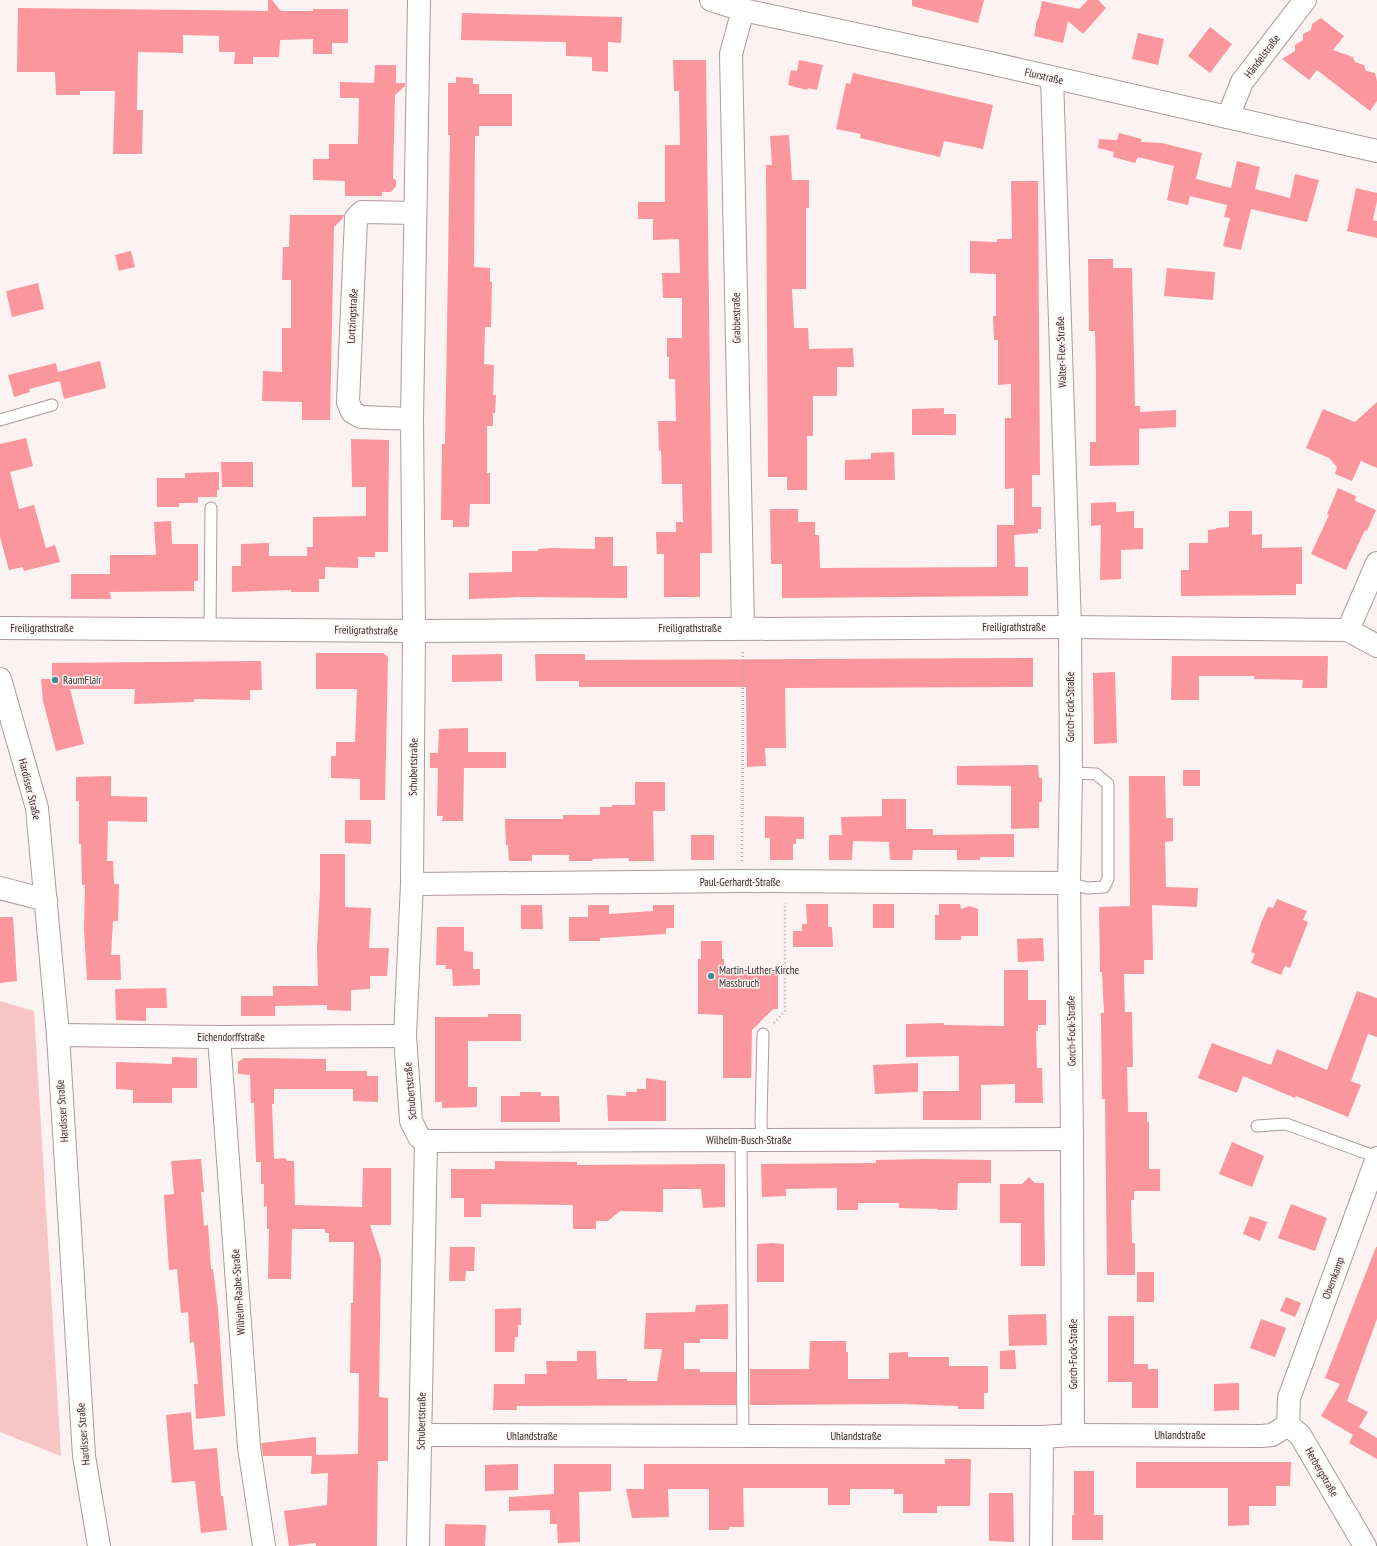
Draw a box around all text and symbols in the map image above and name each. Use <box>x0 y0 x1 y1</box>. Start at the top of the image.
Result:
street label: Händelstraße <box>1241 31 1283 81</box>
street label: Flurstraße <box>1023 65 1065 87</box>
street label: Lortzingstraße <box>344 288 360 344</box>
street label: Grabbestraße <box>729 292 743 344</box>
street label: Walter-Flex-Straße <box>1053 316 1069 388</box>
street label: Freiligrathstraße <box>982 620 1046 634</box>
street label: Freiligrathstraße <box>10 621 74 635</box>
street label: Freiligrathstraße <box>658 621 722 635</box>
street label: Freiligrathstraße <box>334 622 398 638</box>
street label: Gorch-Fock-Straße <box>1063 671 1077 742</box>
place label: RaumFlair <box>63 673 102 687</box>
marker: RaumFlair <box>50 675 60 685</box>
street label: Schubertstraße <box>405 737 421 796</box>
street label: Hardisser Straße <box>16 757 45 822</box>
street label: Paul-Gerhardt-Straße <box>700 875 781 889</box>
place label: Martin-Luther-Kirche Massbruch <box>719 963 800 990</box>
marker: Martin-Luther-Kirche Massbruch <box>706 971 716 981</box>
street label: Gorch-Fock-Straße <box>1063 995 1079 1066</box>
street label: Eichendorffstraße <box>197 1030 265 1044</box>
street label: Schubertstraße <box>400 1061 419 1120</box>
street label: Hardisser Straße <box>53 1079 71 1143</box>
street label: Wilhelm-Busch-Straße <box>706 1133 792 1147</box>
street label: Wilhelm-Raabe-Straße <box>228 1248 248 1336</box>
street label: Obernkamp <box>1319 1255 1347 1301</box>
street label: Gorch-Fock-Straße <box>1066 1318 1080 1389</box>
street label: Schubertstraße <box>413 1391 429 1450</box>
street label: Hardisser Straße <box>73 1402 93 1466</box>
street label: Uhlandstraße <box>1154 1428 1206 1442</box>
street label: Uhlandstraße <box>506 1429 558 1443</box>
street label: Uhlandstraße <box>830 1429 882 1443</box>
street label: Herbergstraße <box>1302 1445 1342 1500</box>

